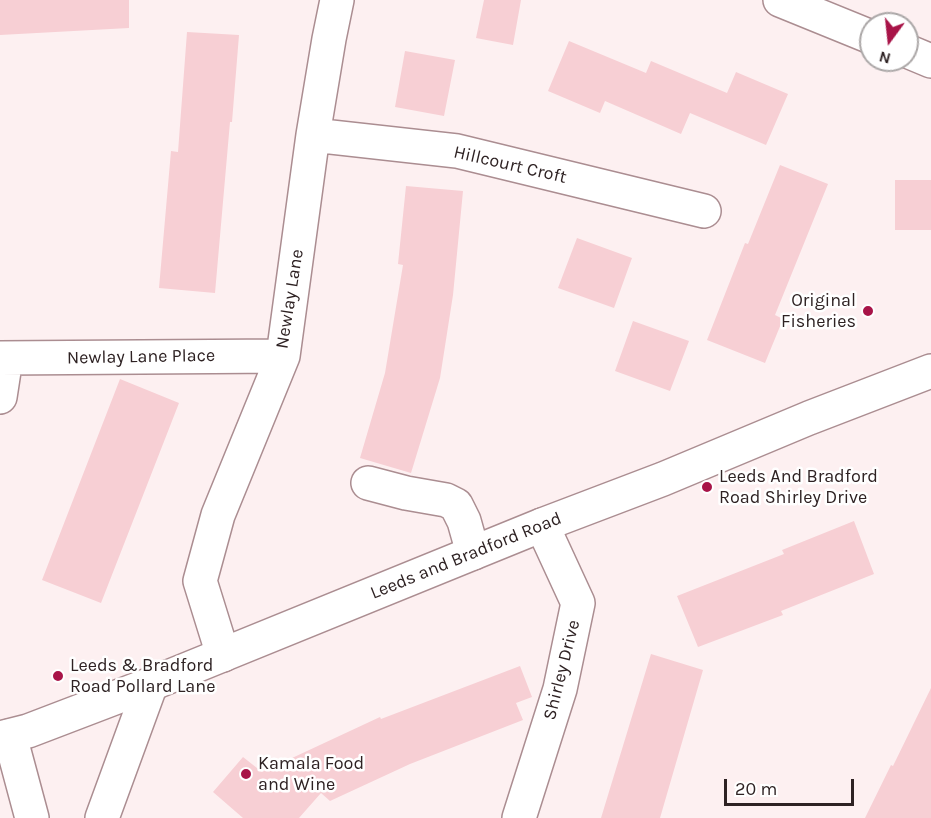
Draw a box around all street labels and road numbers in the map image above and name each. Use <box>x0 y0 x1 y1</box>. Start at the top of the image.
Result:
street label: Hillcourt Croft <box>451 142 569 188</box>
street label: Newlay Lane <box>271 248 309 350</box>
street label: Newlay Lane Place <box>67 345 215 369</box>
street label: Leeds and Bradford Road <box>367 508 565 604</box>
street label: Shirley Drive <box>539 618 585 722</box>

